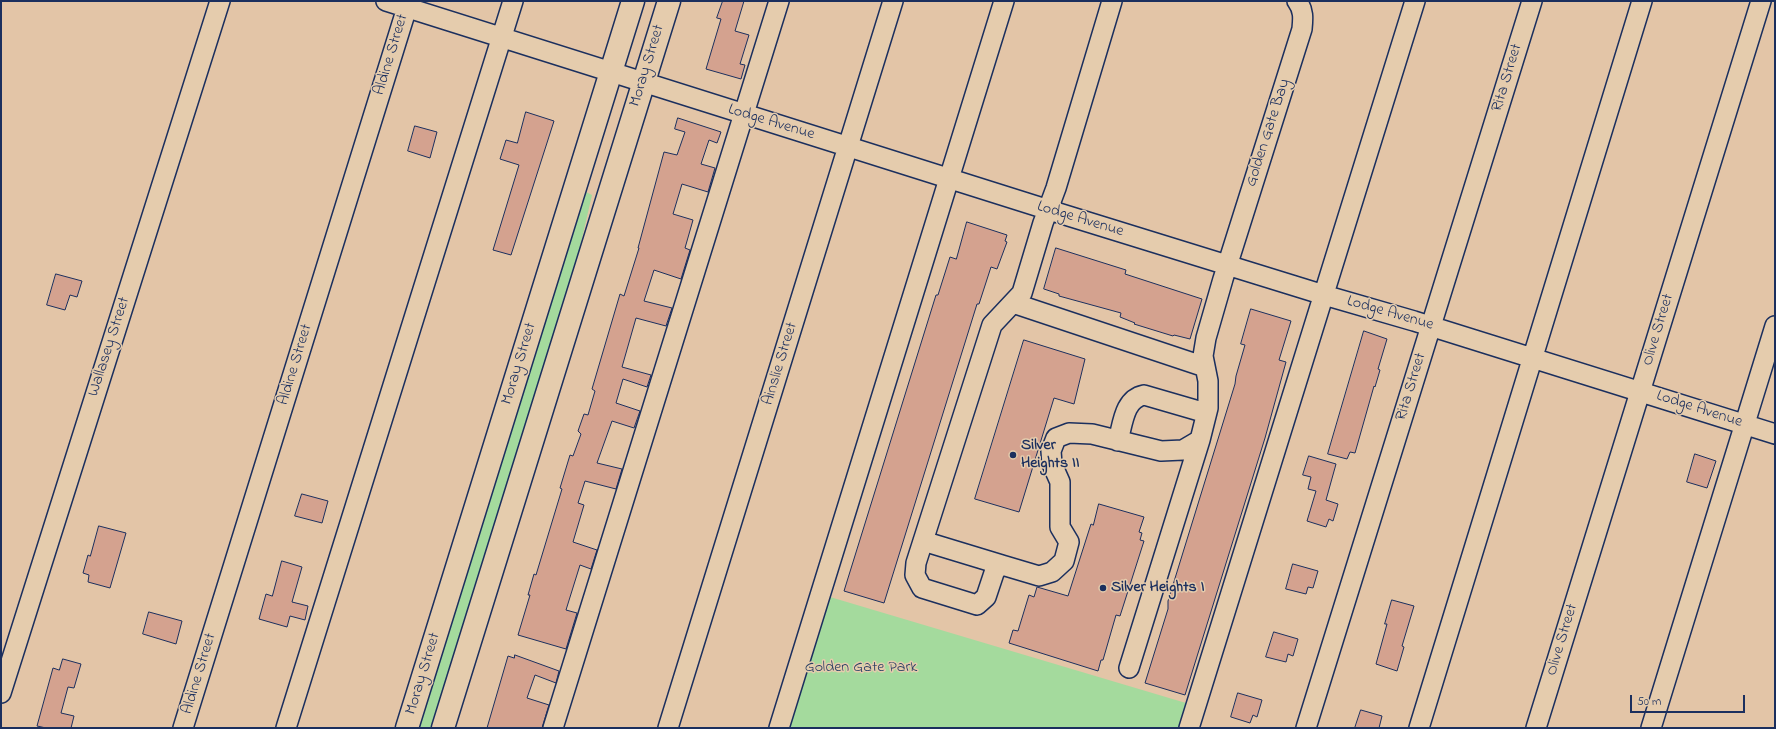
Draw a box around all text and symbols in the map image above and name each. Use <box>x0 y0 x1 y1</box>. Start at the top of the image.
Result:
street label: Aldine Street <box>371 12 413 98</box>
street label: Moray Street <box>626 23 670 109</box>
street label: Rita Street <box>1489 42 1527 114</box>
street label: Golden Gate Bay <box>1243 77 1295 189</box>
street label: Lodge Avenue <box>725 101 817 145</box>
street label: Lodge Avenue <box>1034 198 1126 242</box>
street label: Lodge Avenue <box>1344 292 1436 336</box>
street label: Olive Street <box>1639 292 1679 368</box>
street label: Wallasey Street <box>85 295 135 399</box>
street label: Ainslie Street <box>759 320 803 408</box>
street label: Moray Street <box>498 321 542 407</box>
street label: Aldine Street <box>275 322 317 408</box>
street label: Rita Street <box>1393 351 1431 423</box>
street label: Lodge Avenue <box>1654 387 1744 433</box>
place label: Silver Heights II <box>1021 436 1080 474</box>
marker: Silver Heights II <box>1008 450 1018 460</box>
place label: Silver Heights I <box>1111 578 1204 598</box>
marker: Silver Heights I <box>1098 583 1108 593</box>
street label: Olive Street <box>1543 602 1583 678</box>
street label: Aldine Street <box>179 631 221 717</box>
street label: Moray Street <box>402 631 446 717</box>
park label: Golden Gate Park <box>805 658 917 678</box>
scale bar <box>1632 687 1747 713</box>
text: 50 m <box>1637 693 1661 711</box>

